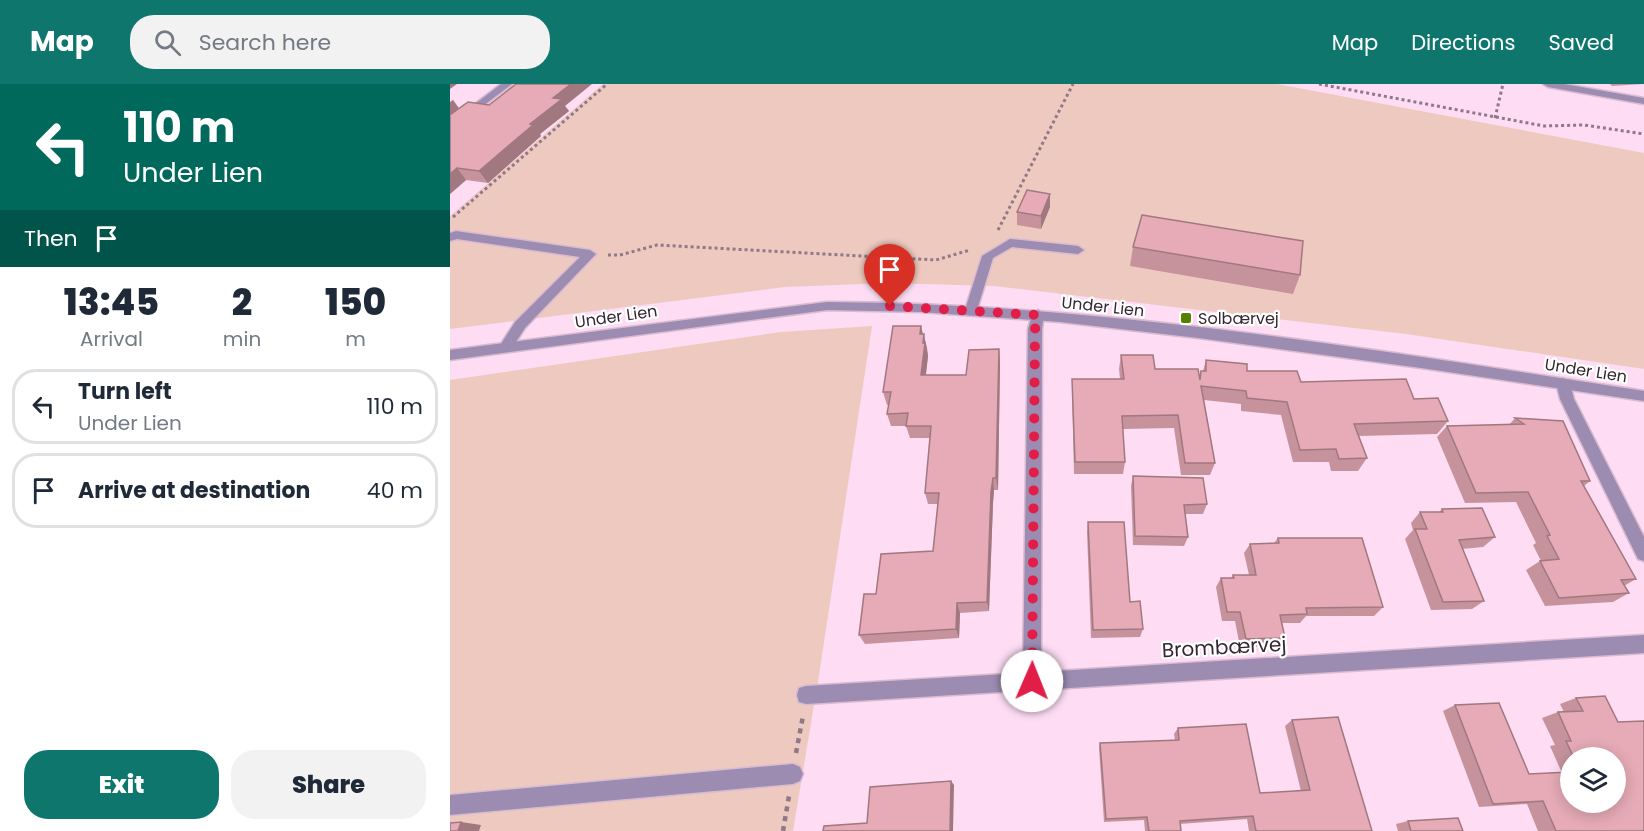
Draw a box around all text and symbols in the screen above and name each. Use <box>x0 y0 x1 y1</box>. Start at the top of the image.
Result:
search box <box>130 15 550 69</box>
text: Map <box>30 22 94 61</box>
icon: search <box>151 26 184 59</box>
text: Search here <box>199 27 331 58</box>
text: Map <box>1332 28 1378 57</box>
text: Directions <box>1411 28 1515 57</box>
text: Saved <box>1548 28 1614 57</box>
text: 110 m <box>123 98 235 157</box>
icon: left <box>24 108 102 186</box>
text: Under Lien <box>123 154 263 191</box>
icon: arrive <box>90 222 123 255</box>
text: Then <box>24 223 78 254</box>
pin <box>864 244 915 306</box>
icon: arrive <box>873 253 906 286</box>
text: 13:45 <box>64 277 159 328</box>
text: 2 <box>232 277 252 328</box>
text: 150 <box>325 277 386 328</box>
street label: Under Lien <box>1060 291 1145 322</box>
street label: Under Lien <box>573 299 659 334</box>
place label: Solbærvej <box>1198 307 1279 330</box>
marker: Solbærvej <box>1179 311 1193 325</box>
text: Arrival <box>80 325 143 353</box>
text: min <box>223 325 261 353</box>
text: m <box>345 325 366 353</box>
street label: Under Lien <box>1543 353 1629 388</box>
text: Turn left <box>78 376 172 407</box>
icon: left <box>27 390 60 423</box>
text: 110 m <box>367 391 423 422</box>
text: Under Lien <box>78 409 182 437</box>
icon: arrive <box>27 474 60 507</box>
text: Arrive at destination <box>78 475 310 506</box>
text: 40 m <box>367 475 423 506</box>
street label: Brombærvej <box>1161 630 1287 664</box>
position arrow <box>1000 649 1064 713</box>
map controls <box>1560 747 1626 813</box>
button: layers <box>1560 747 1626 813</box>
button: Exit <box>24 750 219 819</box>
button: Share <box>231 750 426 819</box>

